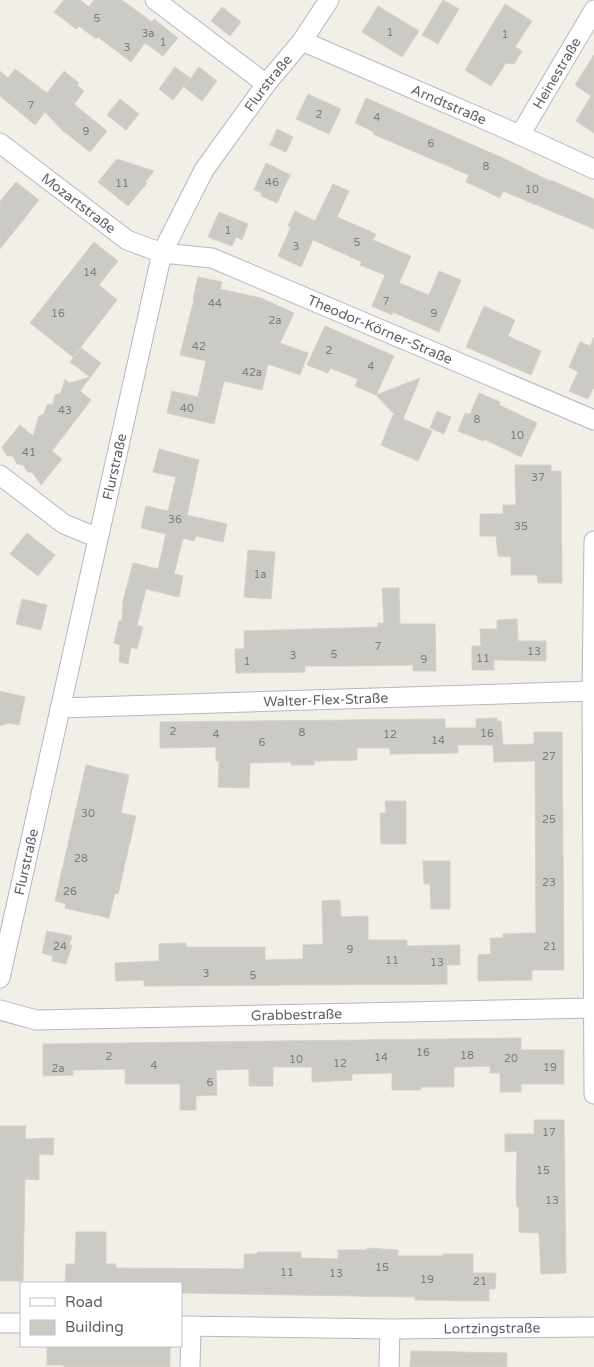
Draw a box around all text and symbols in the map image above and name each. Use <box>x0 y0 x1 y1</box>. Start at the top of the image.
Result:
house number: 5 <box>94 12 101 25</box>
house number: 1 <box>387 26 393 39</box>
house number: 3a <box>141 27 155 40</box>
house number: 1 <box>502 28 508 41</box>
street label: Heinestraße <box>529 34 585 112</box>
house number: 1 <box>160 36 166 49</box>
house number: 3 <box>124 41 131 54</box>
street label: Flurstraße <box>241 51 296 115</box>
street label: Arndtstraße <box>409 81 489 129</box>
house number: 7 <box>28 99 35 112</box>
house number: 2 <box>316 108 323 121</box>
house number: 4 <box>374 111 381 124</box>
house number: 9 <box>83 125 90 138</box>
house number: 6 <box>428 137 435 150</box>
house number: 8 <box>483 160 490 173</box>
street label: Mozartstraße <box>38 170 119 237</box>
house number: 46 <box>265 176 279 189</box>
house number: 11 <box>115 177 129 190</box>
house number: 10 <box>525 183 539 196</box>
house number: 1 <box>225 224 231 237</box>
house number: 5 <box>354 236 361 249</box>
house number: 3 <box>293 240 300 253</box>
house number: 14 <box>83 266 97 279</box>
street label: Theodor-Körner-Straße <box>305 292 455 368</box>
house number: 7 <box>383 295 390 308</box>
house number: 44 <box>208 297 222 310</box>
house number: 16 <box>51 307 65 320</box>
house number: 9 <box>431 307 438 320</box>
house number: 2a <box>268 314 282 327</box>
house number: 42 <box>192 340 206 353</box>
house number: 2 <box>326 344 333 357</box>
house number: 4 <box>368 360 375 373</box>
house number: 42a <box>242 366 262 379</box>
house number: 40 <box>180 402 194 415</box>
house number: 43 <box>58 404 72 417</box>
house number: 8 <box>474 413 481 426</box>
house number: 10 <box>510 429 524 442</box>
street label: Flurstraße <box>99 432 130 502</box>
house number: 41 <box>22 446 36 459</box>
house number: 37 <box>531 471 545 484</box>
house number: 36 <box>168 513 182 526</box>
house number: 35 <box>514 520 528 533</box>
house number: 1a <box>253 568 267 581</box>
house number: 7 <box>375 640 382 653</box>
house number: 13 <box>527 645 541 658</box>
house number: 5 <box>331 648 338 661</box>
house number: 3 <box>290 649 297 662</box>
house number: 11 <box>476 652 490 665</box>
house number: 9 <box>421 653 428 666</box>
house number: 1 <box>244 655 250 668</box>
street label: Walter-Flex-Straße <box>263 690 389 711</box>
house number: 2 <box>170 725 177 738</box>
house number: 8 <box>299 726 306 739</box>
house number: 16 <box>480 727 494 740</box>
house number: 4 <box>213 728 220 741</box>
house number: 12 <box>383 728 397 741</box>
house number: 14 <box>431 734 445 747</box>
house number: 6 <box>259 736 266 749</box>
house number: 27 <box>542 750 556 763</box>
house number: 30 <box>81 807 95 820</box>
house number: 25 <box>542 813 556 826</box>
street label: Flurstraße <box>11 827 42 897</box>
house number: 28 <box>74 852 88 865</box>
house number: 23 <box>542 876 556 889</box>
house number: 26 <box>63 885 77 898</box>
house number: 24 <box>53 940 67 953</box>
house number: 21 <box>543 940 557 953</box>
house number: 9 <box>347 943 354 956</box>
house number: 11 <box>385 954 399 967</box>
house number: 13 <box>430 956 444 969</box>
house number: 3 <box>203 967 210 980</box>
house number: 5 <box>250 969 257 982</box>
street label: Grabbestraße <box>251 1005 342 1024</box>
house number: 16 <box>416 1046 430 1059</box>
house number: 18 <box>460 1049 474 1062</box>
house number: 2 <box>106 1050 113 1063</box>
house number: 14 <box>374 1051 388 1064</box>
house number: 20 <box>504 1052 518 1065</box>
house number: 10 <box>289 1053 303 1066</box>
house number: 12 <box>333 1057 347 1070</box>
house number: 4 <box>151 1059 158 1072</box>
house number: 19 <box>543 1061 557 1074</box>
house number: 2a <box>51 1062 65 1075</box>
house number: 6 <box>207 1076 214 1089</box>
house number: 17 <box>542 1126 556 1139</box>
house number: 15 <box>536 1164 550 1177</box>
house number: 13 <box>545 1194 559 1207</box>
house number: 15 <box>375 1261 389 1274</box>
house number: 11 <box>280 1266 294 1279</box>
house number: 13 <box>329 1267 343 1280</box>
house number: 19 <box>420 1273 434 1286</box>
house number: 21 <box>473 1275 487 1288</box>
legend <box>20 1282 182 1347</box>
text: Road <box>65 1293 103 1311</box>
text: Building <box>65 1318 124 1336</box>
street label: Lortzingstraße <box>443 1320 541 1337</box>

